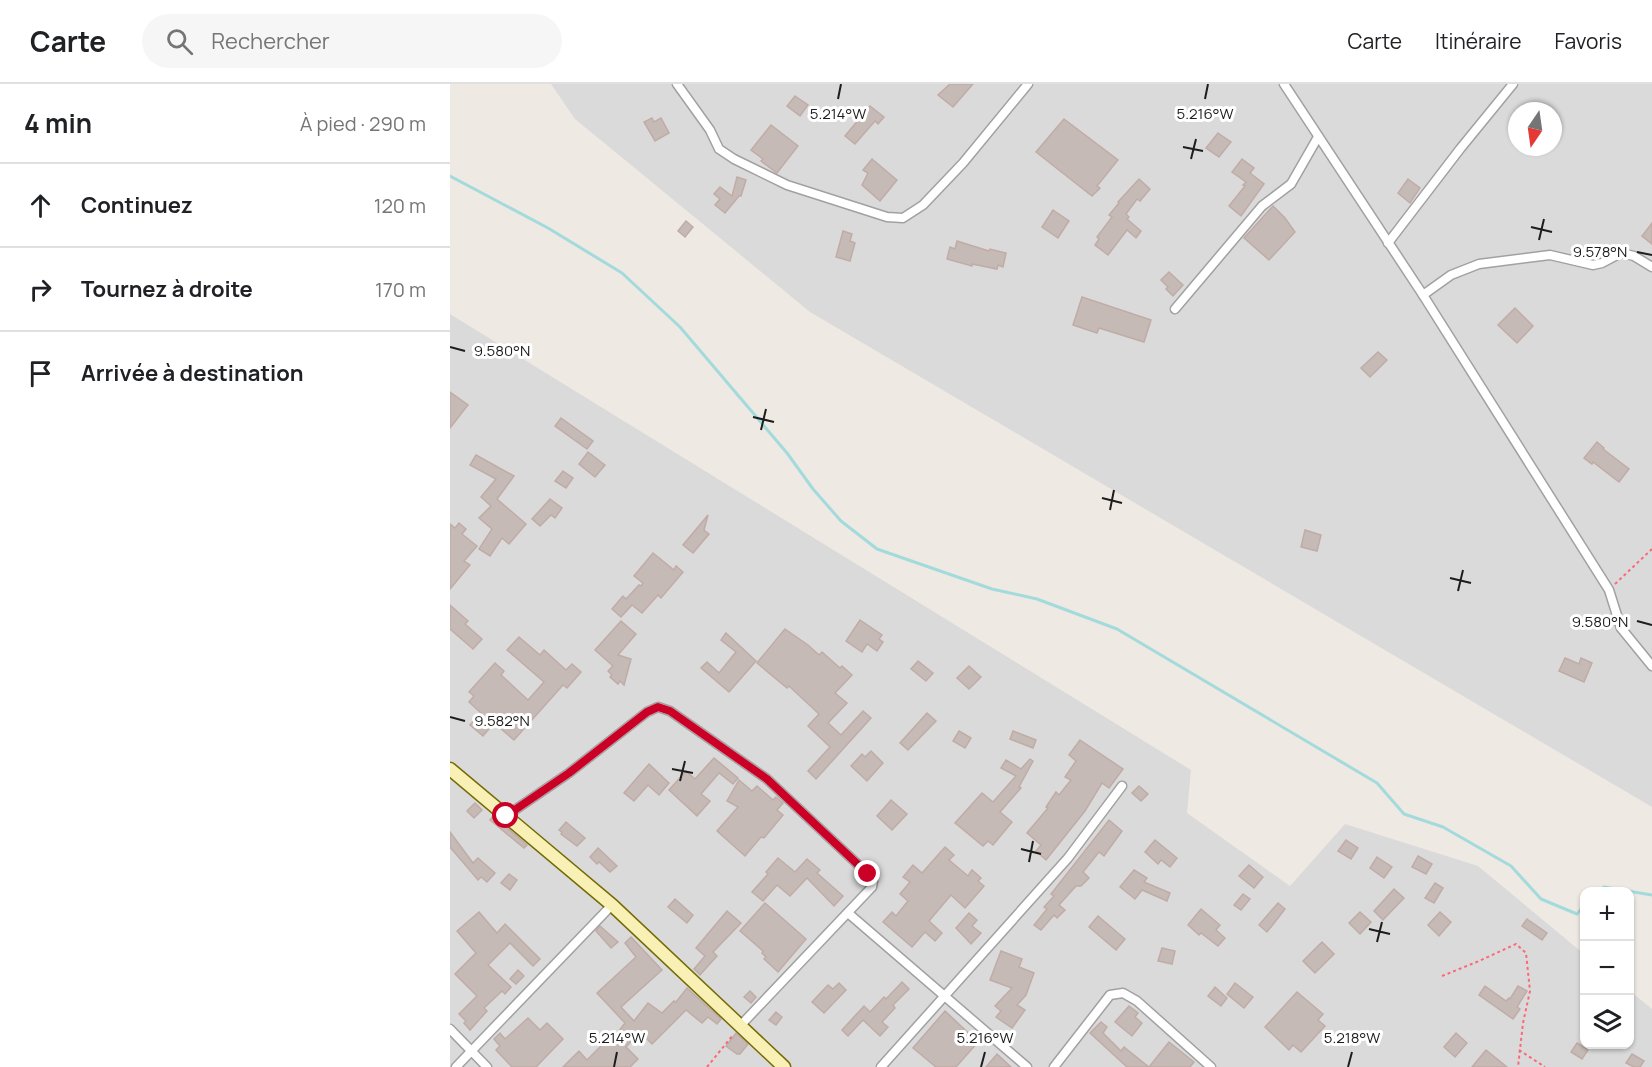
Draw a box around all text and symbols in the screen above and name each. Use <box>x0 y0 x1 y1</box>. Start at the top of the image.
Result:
search box <box>142 14 562 68</box>
text: Carte <box>30 22 106 60</box>
icon: search <box>163 25 196 58</box>
text: Rechercher <box>211 26 330 56</box>
text: Carte <box>1348 27 1402 55</box>
text: Itinéraire <box>1435 27 1521 55</box>
text: Favoris <box>1554 27 1622 55</box>
north arrow <box>1508 102 1562 156</box>
text: 5.214°W <box>810 103 866 124</box>
text: 5.216°W <box>1177 103 1233 124</box>
text: 4 min <box>24 105 92 141</box>
text: À pied · 290 m <box>300 110 426 137</box>
icon: ahead <box>24 189 57 222</box>
text: Continuez <box>81 190 193 220</box>
text: 120 m <box>374 192 426 219</box>
text: 9.578°N <box>1573 241 1627 262</box>
icon: right <box>24 273 57 306</box>
text: Tournez à droite <box>81 274 253 304</box>
text: 170 m <box>375 276 426 303</box>
text: 9.580°N <box>474 340 530 361</box>
icon: arrive <box>24 357 57 390</box>
text: Arrivée à destination <box>81 358 304 388</box>
text: 9.580°N <box>1572 611 1628 632</box>
text: 9.582°N <box>474 710 530 731</box>
route start <box>492 802 518 828</box>
route end <box>854 860 880 886</box>
map controls <box>1580 887 1634 1049</box>
button: + <box>1580 887 1634 941</box>
button: − <box>1580 941 1634 995</box>
button: layers <box>1580 995 1634 1049</box>
text: 5.214°W <box>589 1027 645 1048</box>
text: 5.216°W <box>957 1027 1013 1048</box>
text: 5.218°W <box>1324 1027 1380 1048</box>

